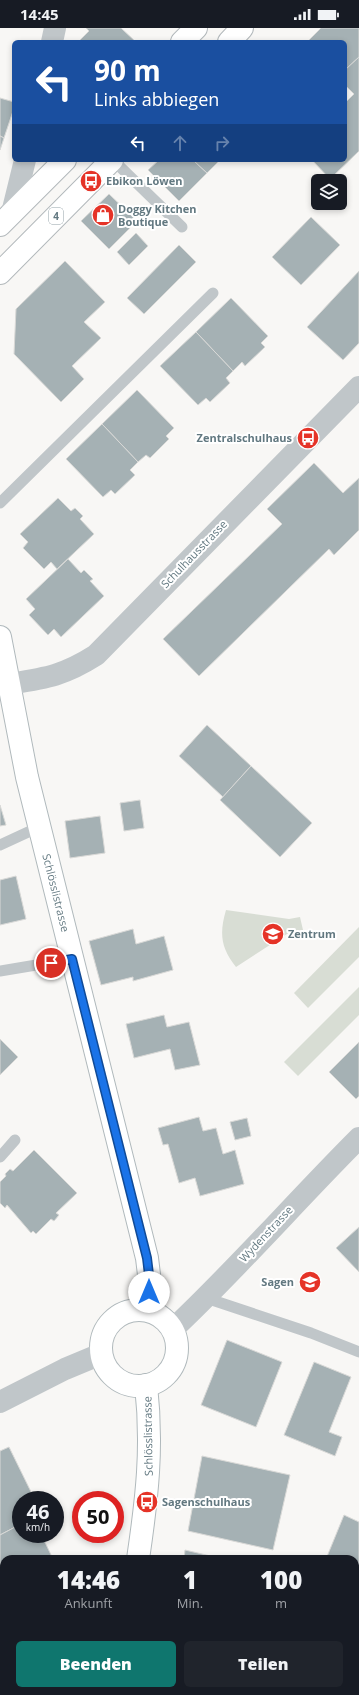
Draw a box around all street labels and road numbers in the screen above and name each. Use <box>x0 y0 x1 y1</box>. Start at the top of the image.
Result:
road number: 4 <box>49 208 63 224</box>
street label: Schulhausstrasse <box>157 516 230 591</box>
street label: Schlösslistrasse <box>39 852 73 933</box>
street label: Wydenstrasse <box>236 1202 296 1265</box>
street label: Schlösslistrasse <box>139 1396 156 1476</box>

